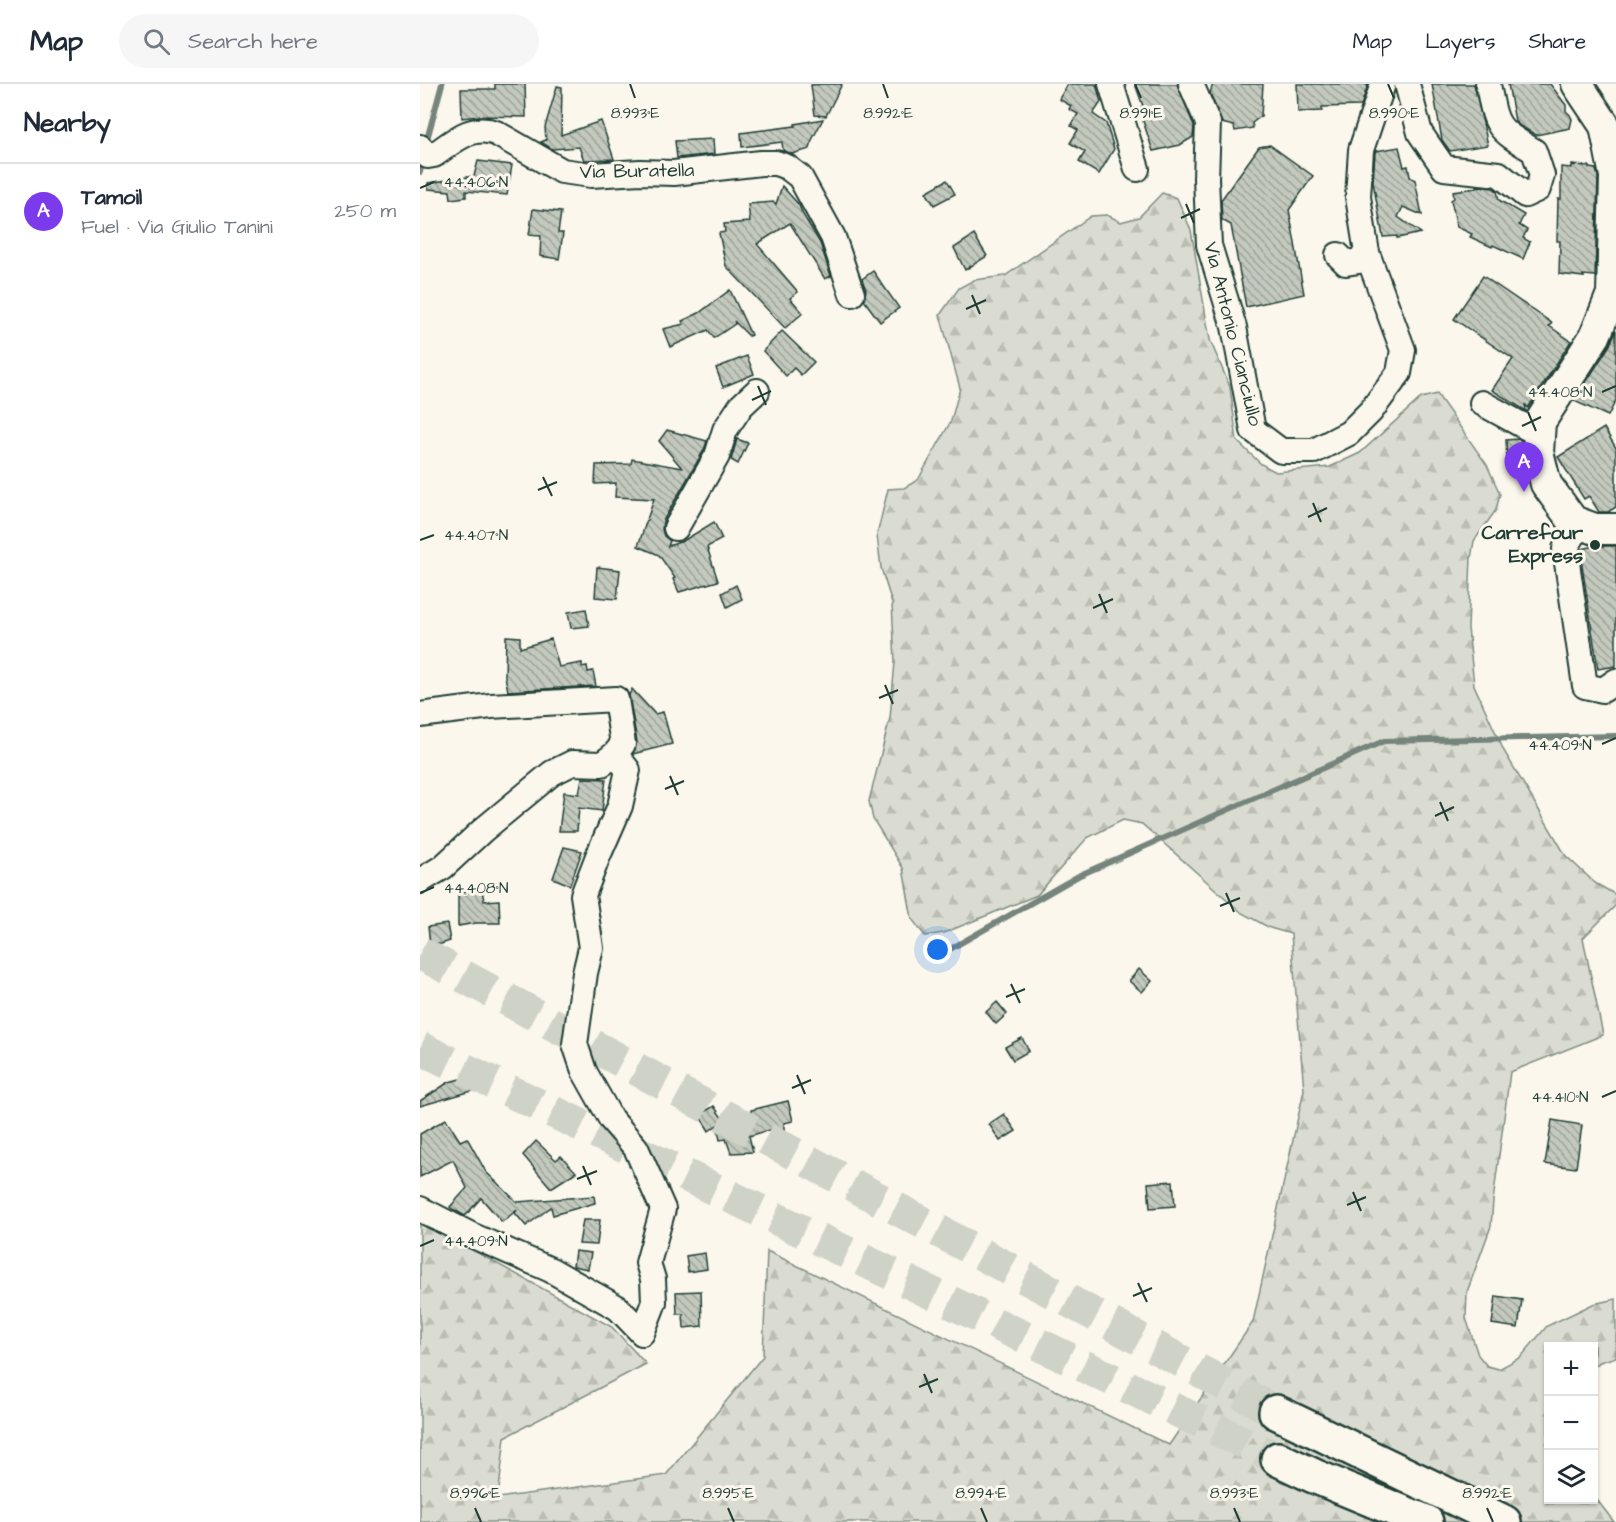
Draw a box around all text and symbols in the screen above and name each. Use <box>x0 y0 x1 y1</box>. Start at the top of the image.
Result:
search box <box>119 14 539 68</box>
text: Map <box>30 22 83 61</box>
icon: search <box>140 25 173 58</box>
text: Search here <box>188 26 318 57</box>
text: Map <box>1352 27 1392 56</box>
text: Layers <box>1425 27 1495 56</box>
text: Share <box>1528 27 1586 56</box>
text: 8.993°E <box>611 103 659 124</box>
text: 8.992°E <box>863 103 913 124</box>
text: 8.991°E <box>1119 103 1163 124</box>
text: 8.990°E <box>1369 103 1419 124</box>
text: Nearby <box>24 105 111 141</box>
street label: Via Buratella <box>579 156 695 186</box>
text: 44.406°N <box>444 172 508 193</box>
text: Tamoil <box>81 182 142 213</box>
text: A <box>37 197 50 225</box>
text: 250 m <box>334 197 396 225</box>
text: Fuel · Via Giulio Tanini <box>81 213 273 241</box>
street label: Via Antonio Cianciullo <box>1197 239 1269 429</box>
text: 44.408°N <box>1528 382 1592 403</box>
pin: A <box>1504 442 1544 492</box>
place label: Carrefour Express <box>1481 519 1584 570</box>
text: 44.407°N <box>444 525 508 546</box>
marker: Carrefour Express <box>1588 538 1602 552</box>
text: 44.409°N <box>1528 735 1592 756</box>
text: 44.408°N <box>444 878 508 899</box>
your location <box>923 935 952 964</box>
text: 44.410°N <box>1532 1087 1588 1108</box>
text: 44.409°N <box>444 1231 508 1252</box>
map controls <box>1544 1342 1598 1504</box>
button: + <box>1544 1342 1598 1396</box>
button: − <box>1544 1396 1598 1450</box>
button: layers <box>1544 1450 1598 1504</box>
text: 8.996°E <box>450 1483 500 1504</box>
text: 8.995°E <box>702 1483 754 1504</box>
text: 8.994°E <box>955 1483 1007 1504</box>
text: 8.993°E <box>1210 1483 1258 1504</box>
text: 8.992°E <box>1462 1483 1512 1504</box>

